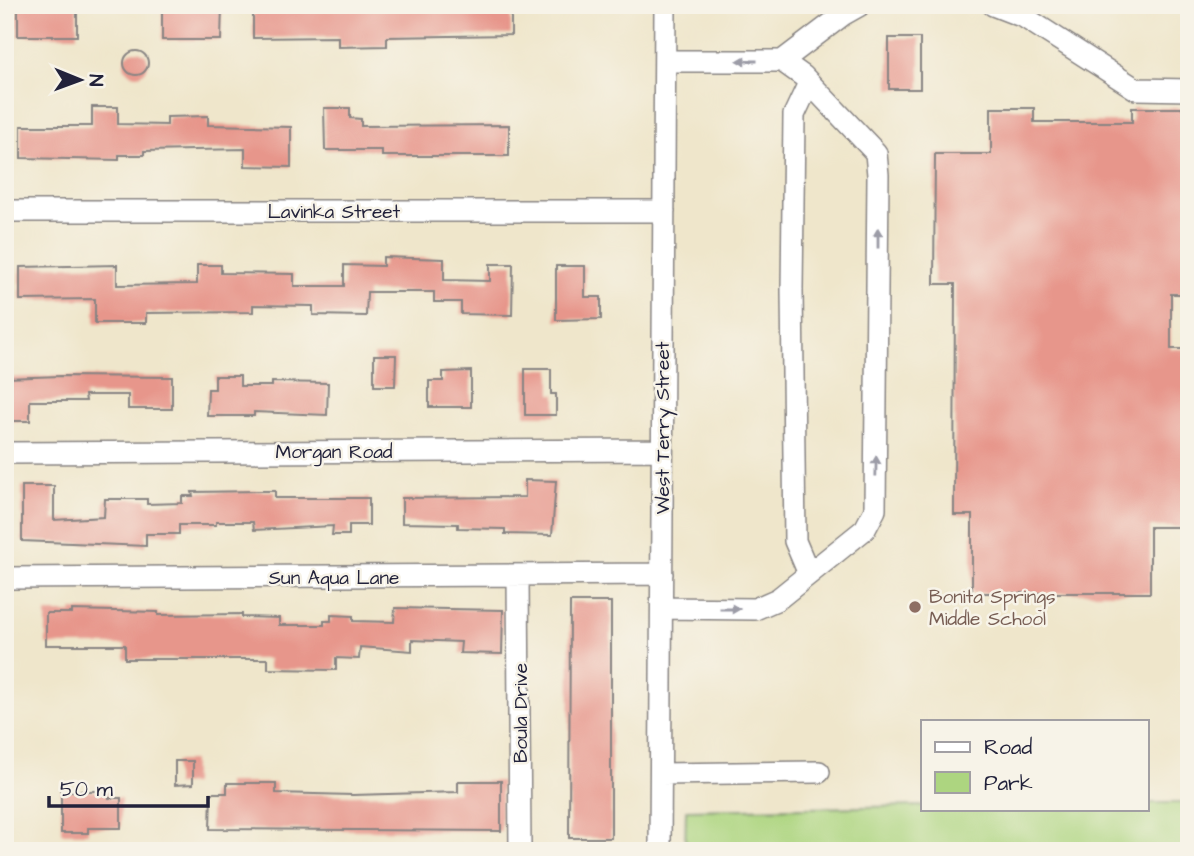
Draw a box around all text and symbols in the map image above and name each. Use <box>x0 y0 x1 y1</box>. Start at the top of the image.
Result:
north arrow <box>46 46 116 116</box>
one-way arrow <box>736 55 758 67</box>
text: N <box>82 74 109 87</box>
street label: Lavinka Street <box>268 199 401 226</box>
one-way arrow <box>872 227 884 249</box>
street label: West Terry Street <box>650 341 678 514</box>
street label: Morgan Road <box>275 439 393 467</box>
one-way arrow <box>870 454 882 476</box>
street label: Sun Aqua Lane <box>269 565 399 592</box>
place label: Bonita Springs Middle School <box>929 584 1056 633</box>
marker: Bonita Springs Middle School <box>907 599 923 615</box>
one-way arrow <box>719 603 741 615</box>
street label: Boula Drive <box>508 663 535 763</box>
legend <box>921 720 1148 810</box>
text: Road <box>984 733 1032 762</box>
scale bar <box>49 765 208 809</box>
text: Park <box>984 769 1033 798</box>
text: 50 m <box>60 775 114 804</box>

